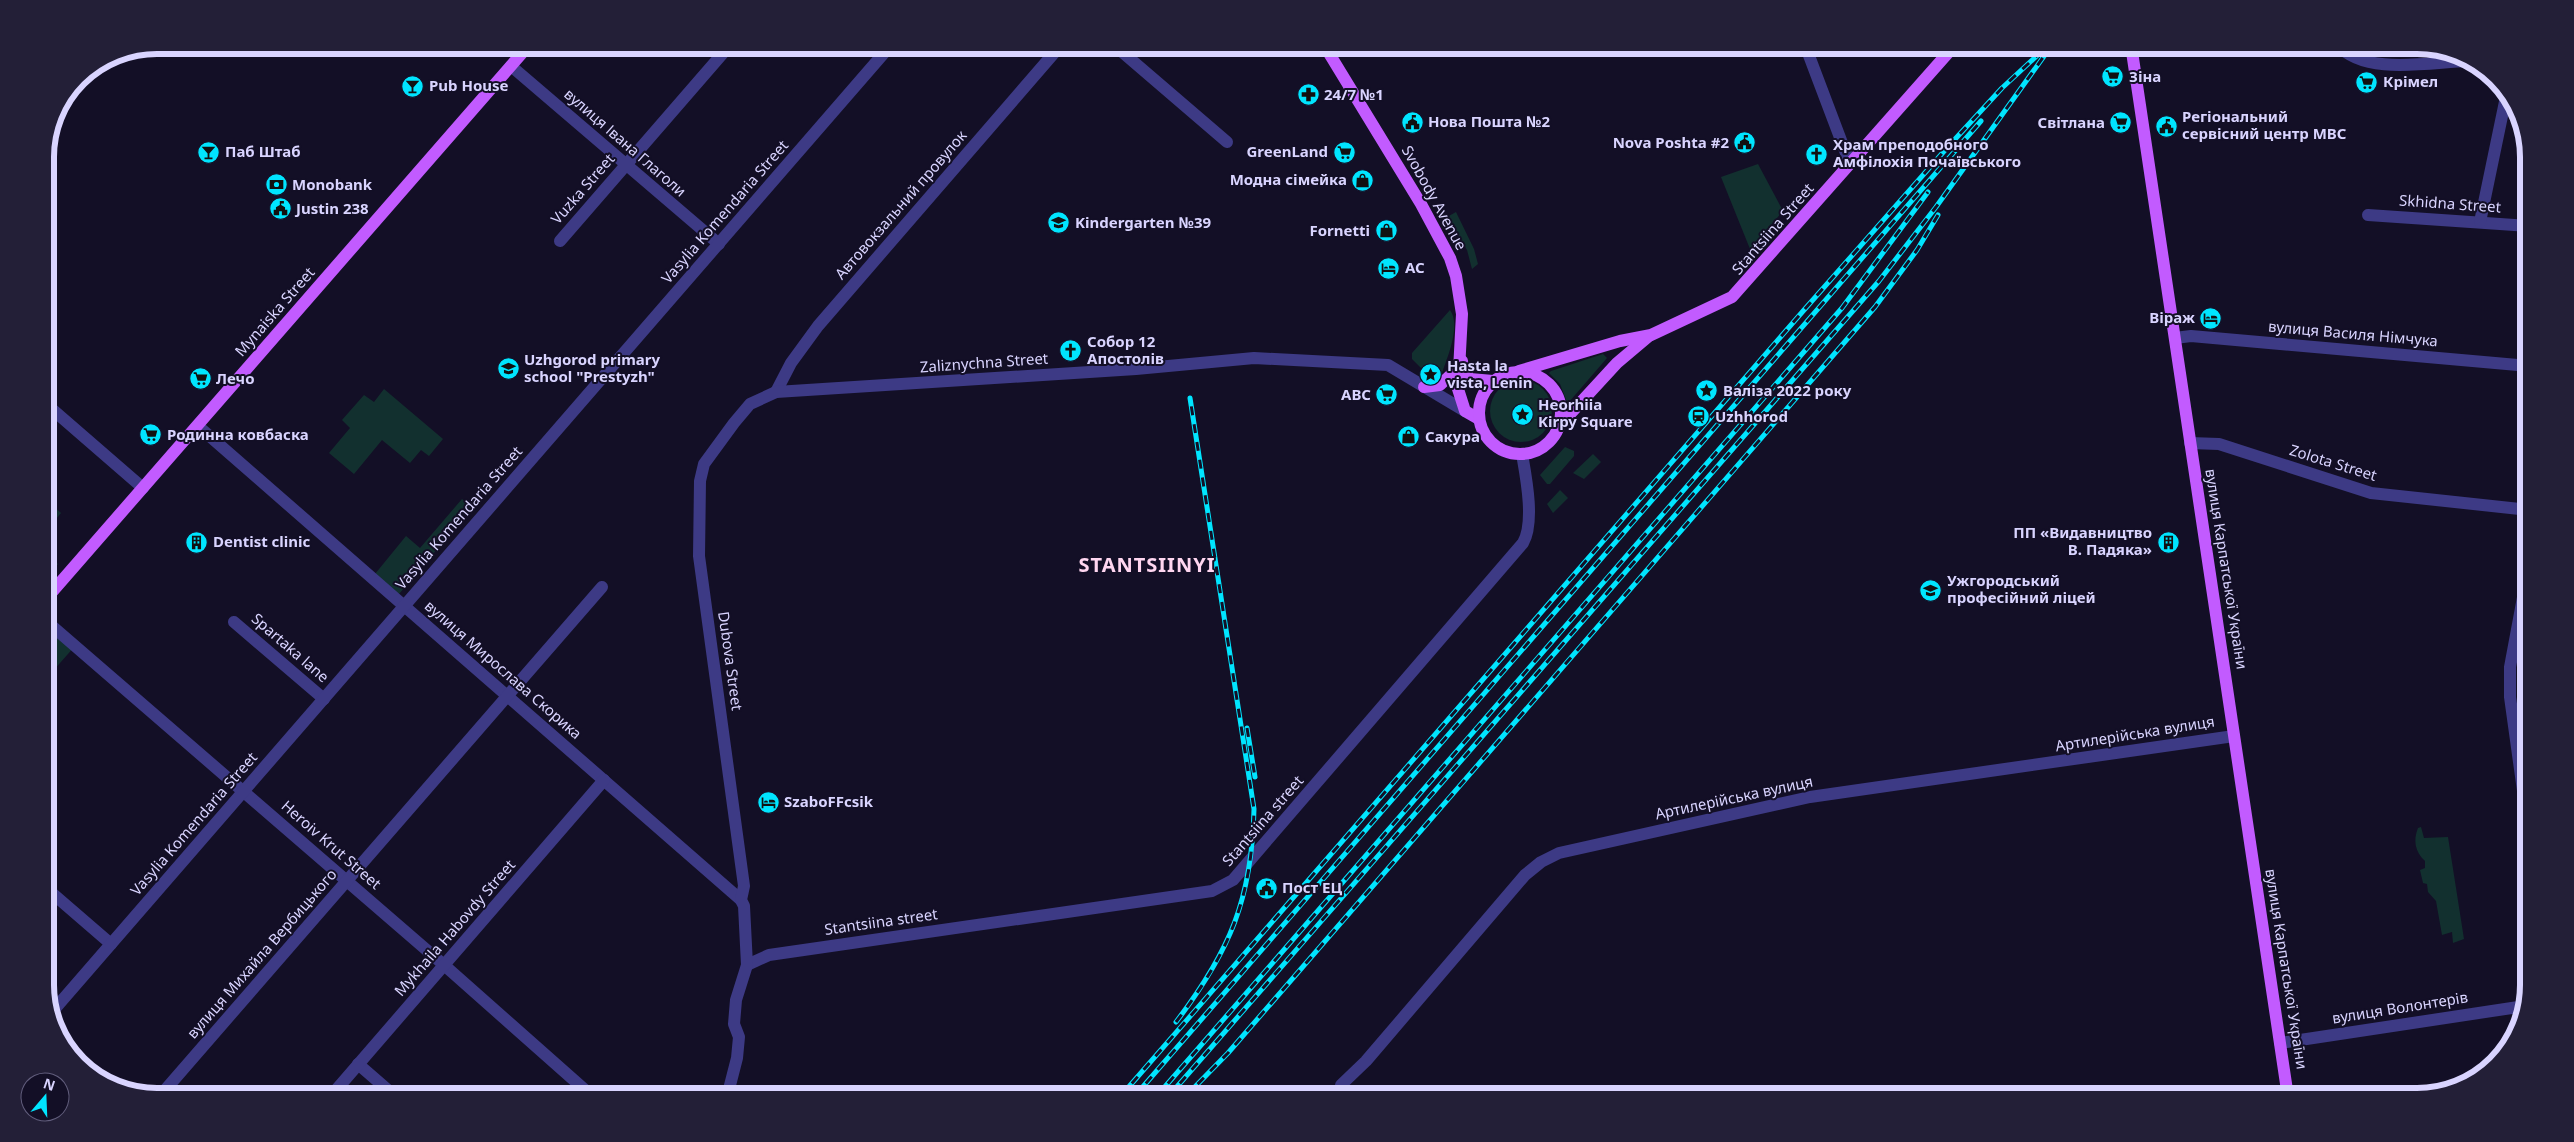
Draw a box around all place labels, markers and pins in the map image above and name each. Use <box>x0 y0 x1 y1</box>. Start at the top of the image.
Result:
supermarket icon: Зіна <box>2101 65 2125 89</box>
place label: Зіна <box>2129 66 2161 86</box>
supermarket icon: Крімел <box>2355 70 2379 94</box>
place label: Крімел <box>2383 71 2438 91</box>
bar icon: Pub House <box>401 74 425 98</box>
place label: Pub House <box>429 75 509 95</box>
pharmacy icon: 24/7 №1 <box>1296 83 1320 107</box>
place label: 24/7 №1 <box>1324 84 1384 104</box>
place label: Регіональний сервісний центр МВС <box>2182 106 2347 143</box>
public building icon: Нова Пошта №2 <box>1400 110 1424 134</box>
place label: Нова Пошта №2 <box>1428 111 1551 131</box>
supermarket icon: Світлана <box>2109 111 2133 135</box>
place label: Світлана <box>2038 112 2105 132</box>
public building icon: Регіональний сервісний центр МВС <box>2154 114 2178 138</box>
public building icon: Nova Poshta #2 <box>1733 131 1757 155</box>
place label: Nova Poshta #2 <box>1613 132 1729 152</box>
place label: Храм преподобного Амфілохія Почаївського <box>1833 134 2021 171</box>
bar icon: Паб Штаб <box>197 140 221 164</box>
supermarket icon: GreenLand <box>1332 140 1356 164</box>
place label: Паб Штаб <box>225 141 301 161</box>
place label: GreenLand <box>1246 141 1328 161</box>
church icon: Храм преподобного Амфілохія Почаївського <box>1805 142 1829 166</box>
shop icon: Модна сімейка <box>1351 168 1375 192</box>
place label: Модна сімейка <box>1230 169 1347 189</box>
bank icon: Monobank <box>264 173 288 197</box>
place label: Monobank <box>292 174 373 194</box>
public building icon: Justin 238 <box>268 197 292 221</box>
place label: Justin 238 <box>294 198 369 218</box>
school or university icon: Kindergarten №39 <box>1047 211 1071 235</box>
place label: Kindergarten №39 <box>1075 212 1211 232</box>
shop icon: Fornetti <box>1374 219 1398 243</box>
place label: Fornetti <box>1309 220 1370 240</box>
hotel icon: AC <box>1377 256 1401 280</box>
place label: AC <box>1405 257 1425 277</box>
hotel icon: Віраж <box>2199 306 2223 330</box>
place label: Віраж <box>2149 307 2195 327</box>
place label: Собор 12 Апостолів <box>1087 331 1164 368</box>
church icon: Собор 12 Апостолів <box>1059 339 1083 363</box>
place label: Uzhgorod primary school "Prestyzh" <box>524 349 660 386</box>
place label: Hasta la vista, Lenin <box>1447 355 1533 392</box>
school or university icon: Uzhgorod primary school "Prestyzh" <box>496 357 520 381</box>
place icon: Hasta la vista, Lenin <box>1419 363 1443 387</box>
supermarket icon: Лечо <box>188 367 212 391</box>
place label: Лечо <box>216 368 254 388</box>
place icon: Валіза 2022 року <box>1695 379 1719 403</box>
place label: Валіза 2022 року <box>1723 380 1852 400</box>
supermarket icon: ABC <box>1375 383 1399 407</box>
place label: ABC <box>1341 384 1371 404</box>
place label: Heorhiia Kirpy Square <box>1538 394 1633 431</box>
place icon: Heorhiia Kirpy Square <box>1510 402 1534 426</box>
station icon: Uzhhorod <box>1687 405 1711 429</box>
place label: Uzhhorod <box>1715 406 1788 426</box>
supermarket icon: Родинна ковбаска <box>139 423 163 447</box>
place label: Родинна ковбаска <box>167 424 309 444</box>
shop icon: Сакура <box>1397 425 1421 449</box>
place label: Сакура <box>1425 426 1480 446</box>
place label: ПП «Видавництво В. Падяка» <box>2013 522 2152 559</box>
building icon: Dentist clinic <box>185 530 209 554</box>
building icon: ПП «Видавництво В. Падяка» <box>2156 530 2180 554</box>
place label: Dentist clinic <box>213 531 311 551</box>
place label: Ужгородський професійний ліцей <box>1947 570 2096 607</box>
school or university icon: Ужгородський професійний ліцей <box>1919 578 1943 602</box>
hotel icon: SzaboFFcsik <box>756 790 780 814</box>
place label: SzaboFFcsik <box>784 791 874 811</box>
public building icon: Пост ЕЦ <box>1254 876 1278 900</box>
place label: Пост ЕЦ <box>1282 877 1342 897</box>

